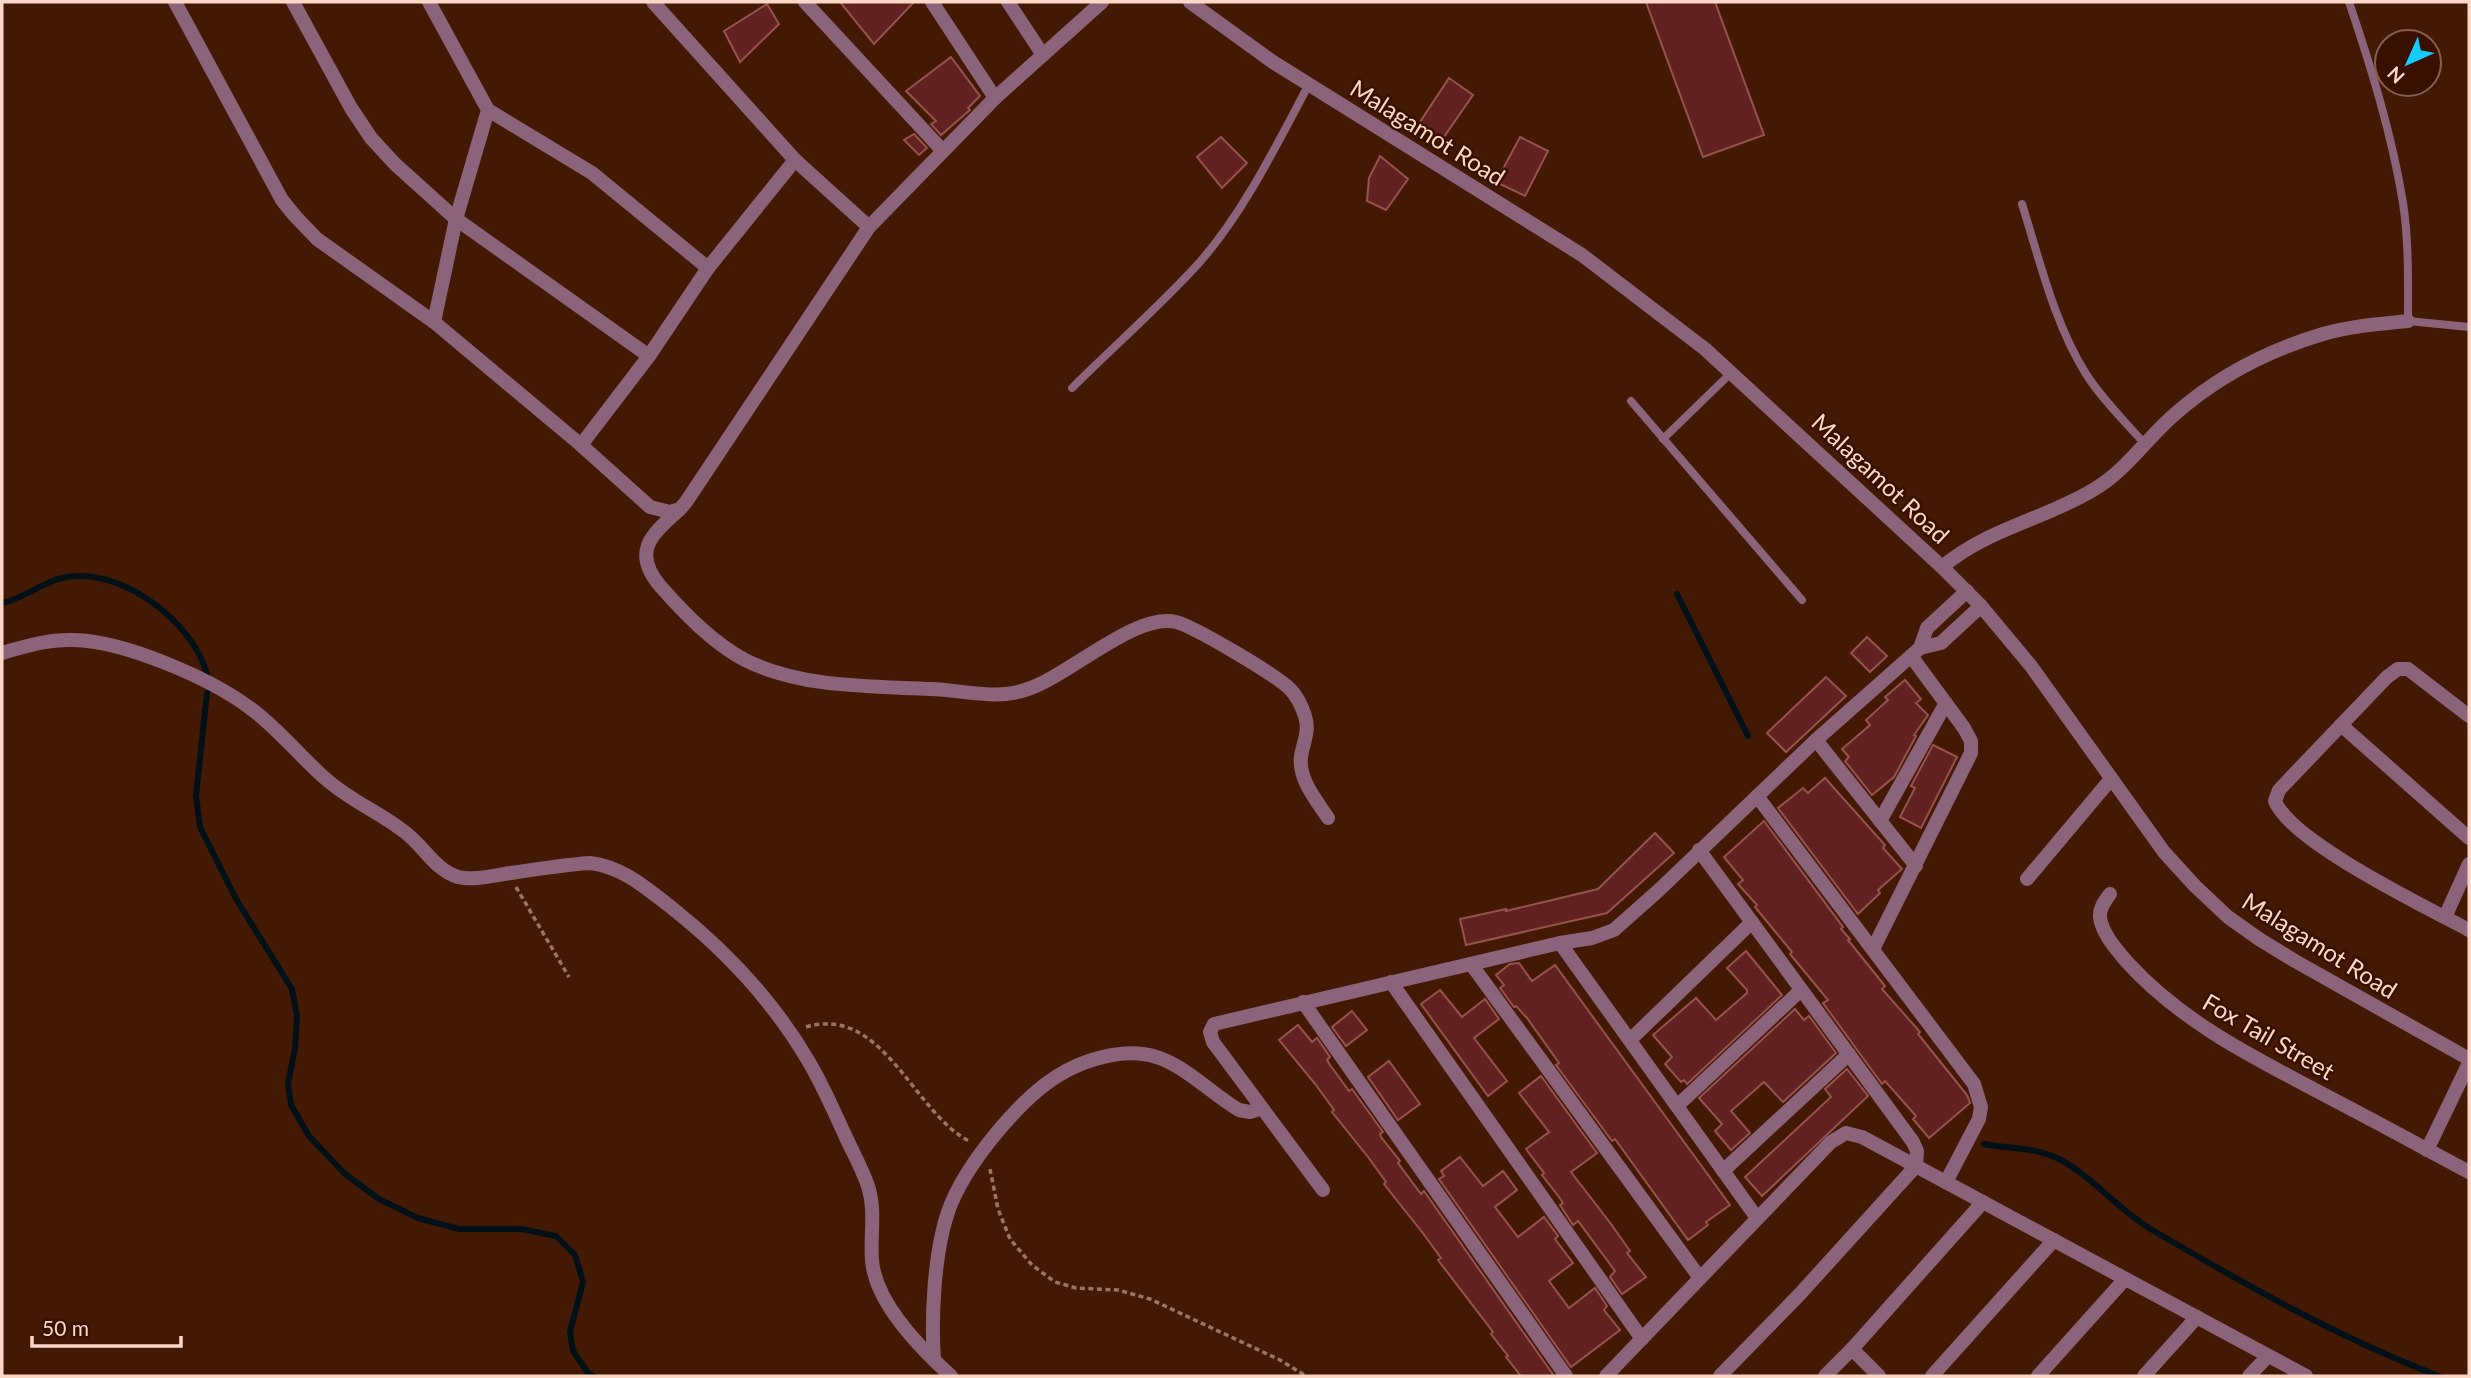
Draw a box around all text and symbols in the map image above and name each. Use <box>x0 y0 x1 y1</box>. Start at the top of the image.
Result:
north arrow <box>2373 28 2443 98</box>
text: N <box>2382 62 2409 89</box>
street label: Malagamot Road <box>1345 73 1511 191</box>
street label: Malagamot Road <box>1806 407 1956 549</box>
street label: Malagamot Road <box>2237 886 2403 1004</box>
street label: Fox Tail Street <box>2198 987 2340 1086</box>
scale bar <box>32 1304 180 1348</box>
text: 50 m <box>42 1315 89 1340</box>

